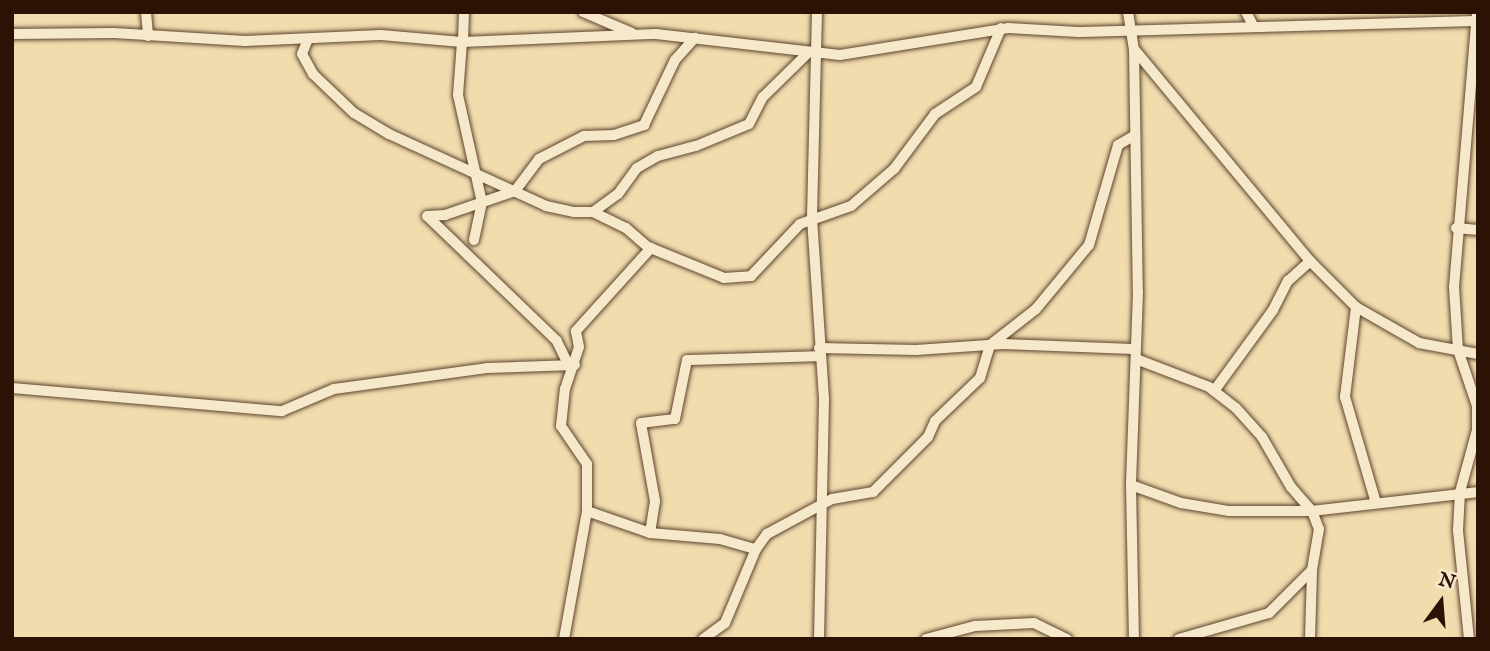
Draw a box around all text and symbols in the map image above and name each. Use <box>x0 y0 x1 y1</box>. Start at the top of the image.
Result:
north arrow <box>1406 567 1476 637</box>
text: N <box>1436 568 1458 596</box>

